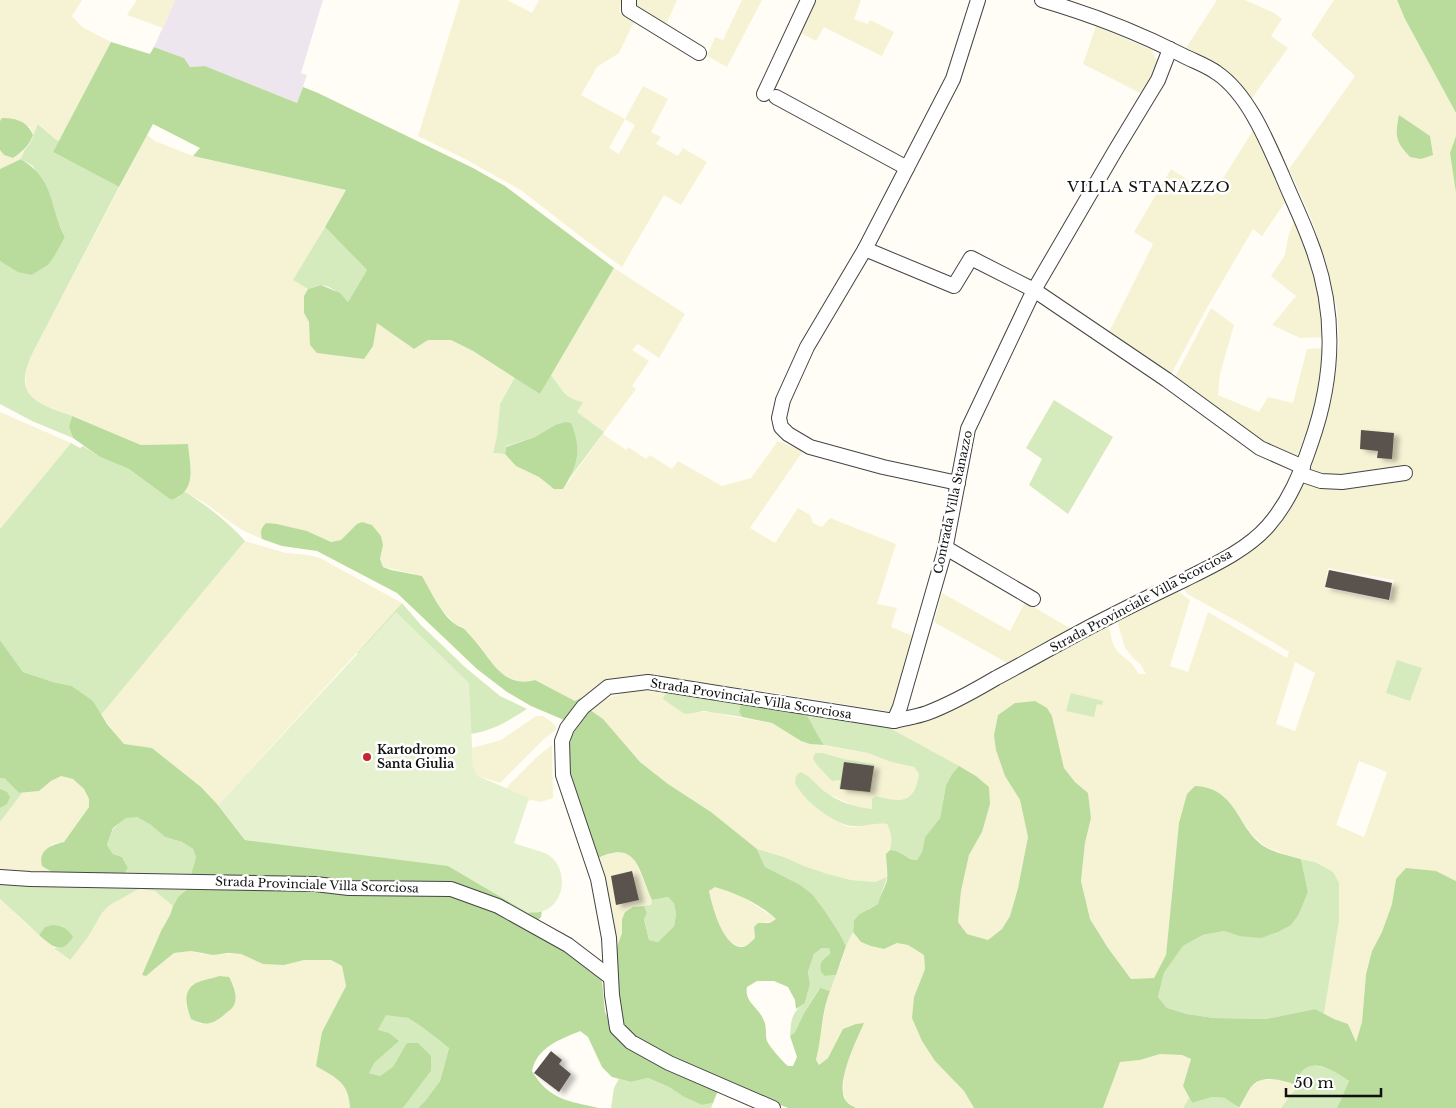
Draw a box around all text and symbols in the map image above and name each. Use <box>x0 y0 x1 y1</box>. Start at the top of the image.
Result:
district label: VILLA STANAZZO <box>1066 177 1231 196</box>
street label: Contrada Villa Stanazzo <box>930 429 975 575</box>
street label: Strada Provinciale Villa Scorciosa <box>1047 546 1235 655</box>
street label: Strada Provinciale Villa Scorciosa <box>649 675 853 722</box>
place label: Kartodromo Santa Giulia <box>377 742 456 771</box>
marker: Kartodromo Santa Giulia <box>361 751 373 763</box>
street label: Strada Provinciale Villa Scorciosa <box>215 873 420 896</box>
scale bar <box>1286 1066 1381 1098</box>
text: 50 m <box>1294 1073 1334 1092</box>

